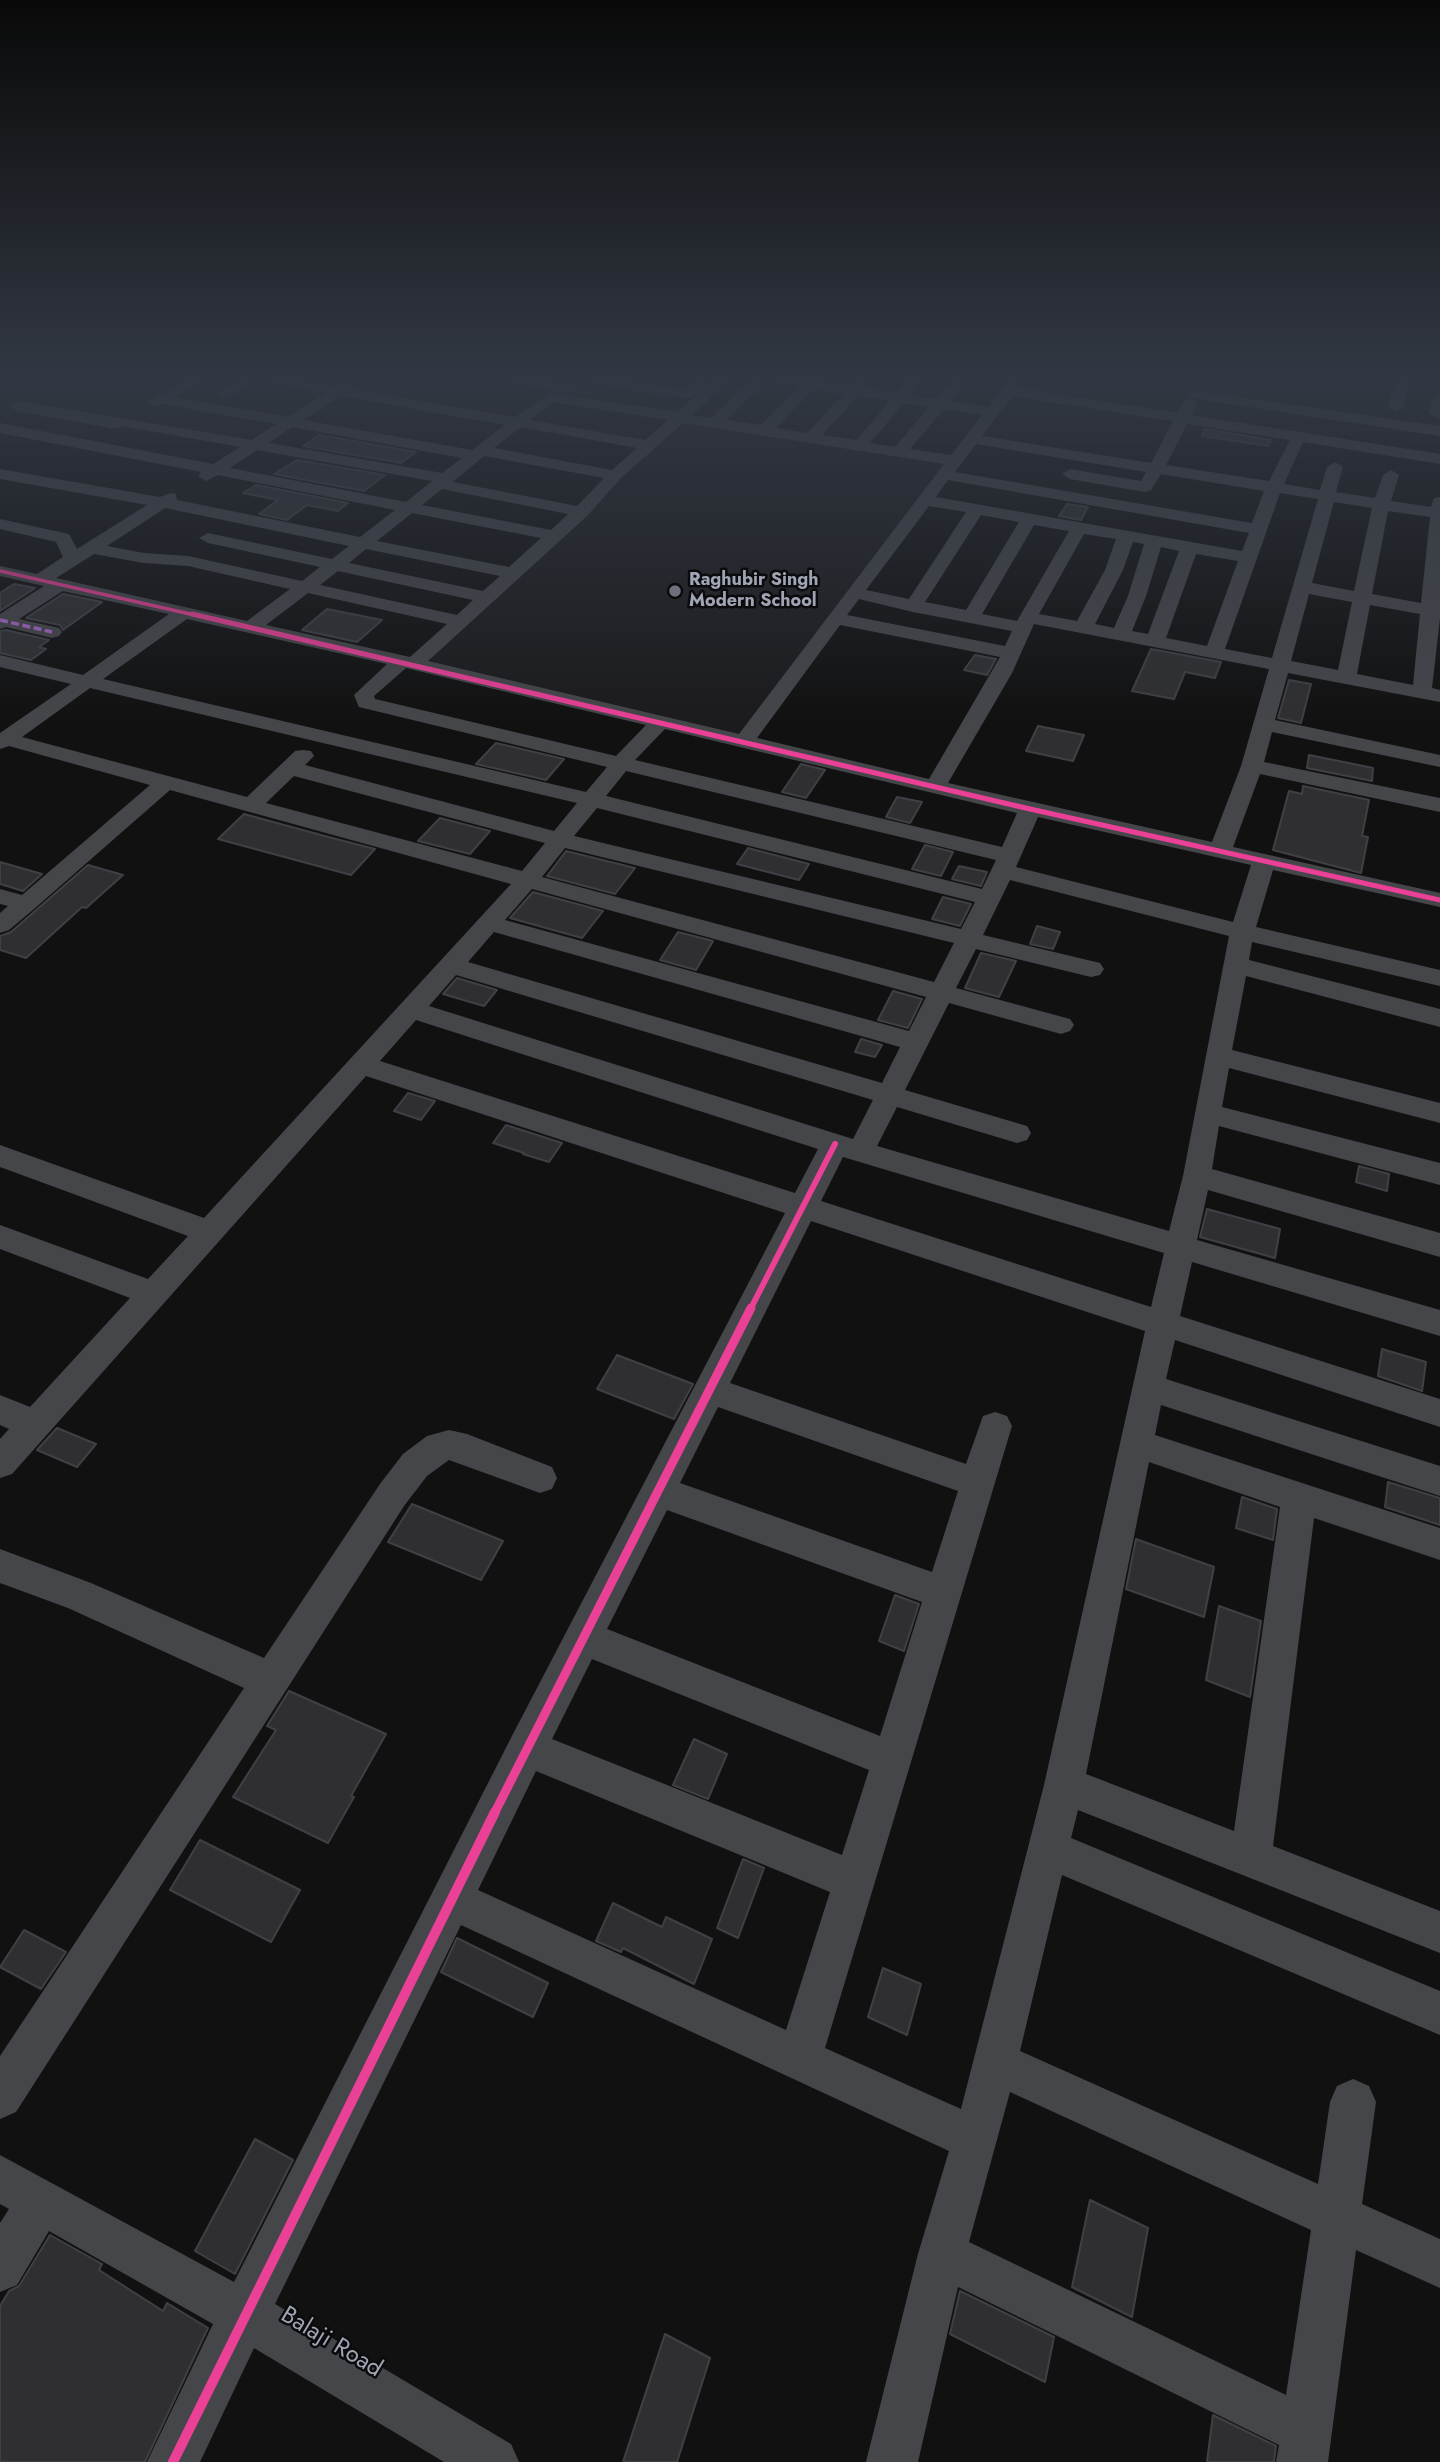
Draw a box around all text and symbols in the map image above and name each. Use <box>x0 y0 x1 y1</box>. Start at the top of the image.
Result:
place label: Raghubir Singh Modern School <box>689 570 819 612</box>
marker: Raghubir Singh Modern School <box>667 583 683 599</box>
street label: Balaji Road <box>275 2302 387 2384</box>

